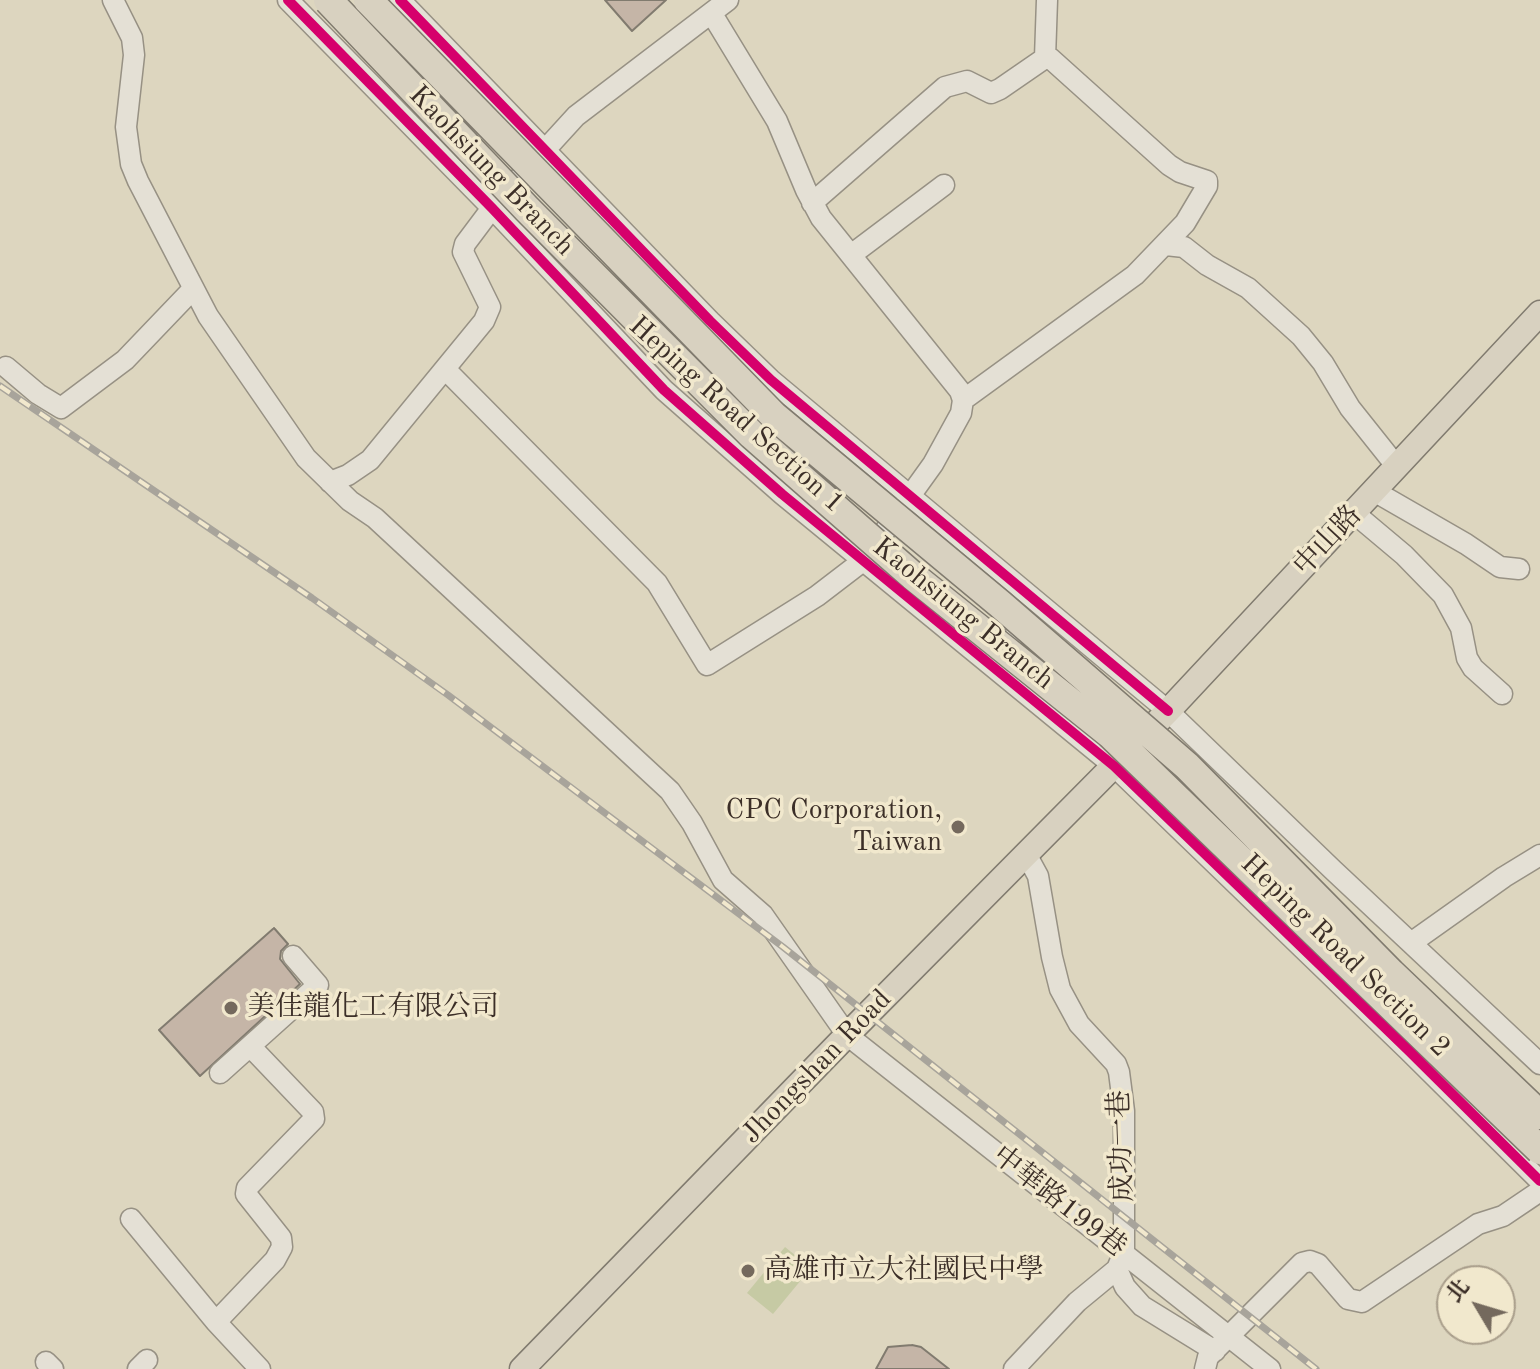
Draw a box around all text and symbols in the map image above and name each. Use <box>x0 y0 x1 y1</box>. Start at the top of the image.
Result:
street label: Kaohsiung Branch <box>401 79 581 263</box>
street label: Heping Road Section 1 <box>621 309 851 521</box>
street label: 中山路 <box>1287 499 1369 583</box>
street label: Kaohsiung Branch <box>865 530 1061 698</box>
place label: CPC Corporation, Taiwan <box>726 794 942 860</box>
marker: CPC Corporation, Taiwan <box>949 818 967 836</box>
street label: Heping Road Section 2 <box>1233 847 1457 1065</box>
street label: Jhongshan Road <box>735 983 899 1151</box>
place label: 美佳龍化工有限公司 <box>247 991 499 1025</box>
marker: 美佳龍化工有限公司 <box>222 999 240 1017</box>
street label: 成功一巷 <box>1103 1089 1141 1203</box>
street label: 中華路199巷 <box>985 1139 1133 1265</box>
place label: 高雄市立大社國民中學 <box>764 1254 1044 1288</box>
marker: 高雄市立大社國民中學 <box>739 1262 757 1280</box>
north arrow <box>1436 1265 1516 1345</box>
text: 北 <box>1443 1276 1474 1307</box>

